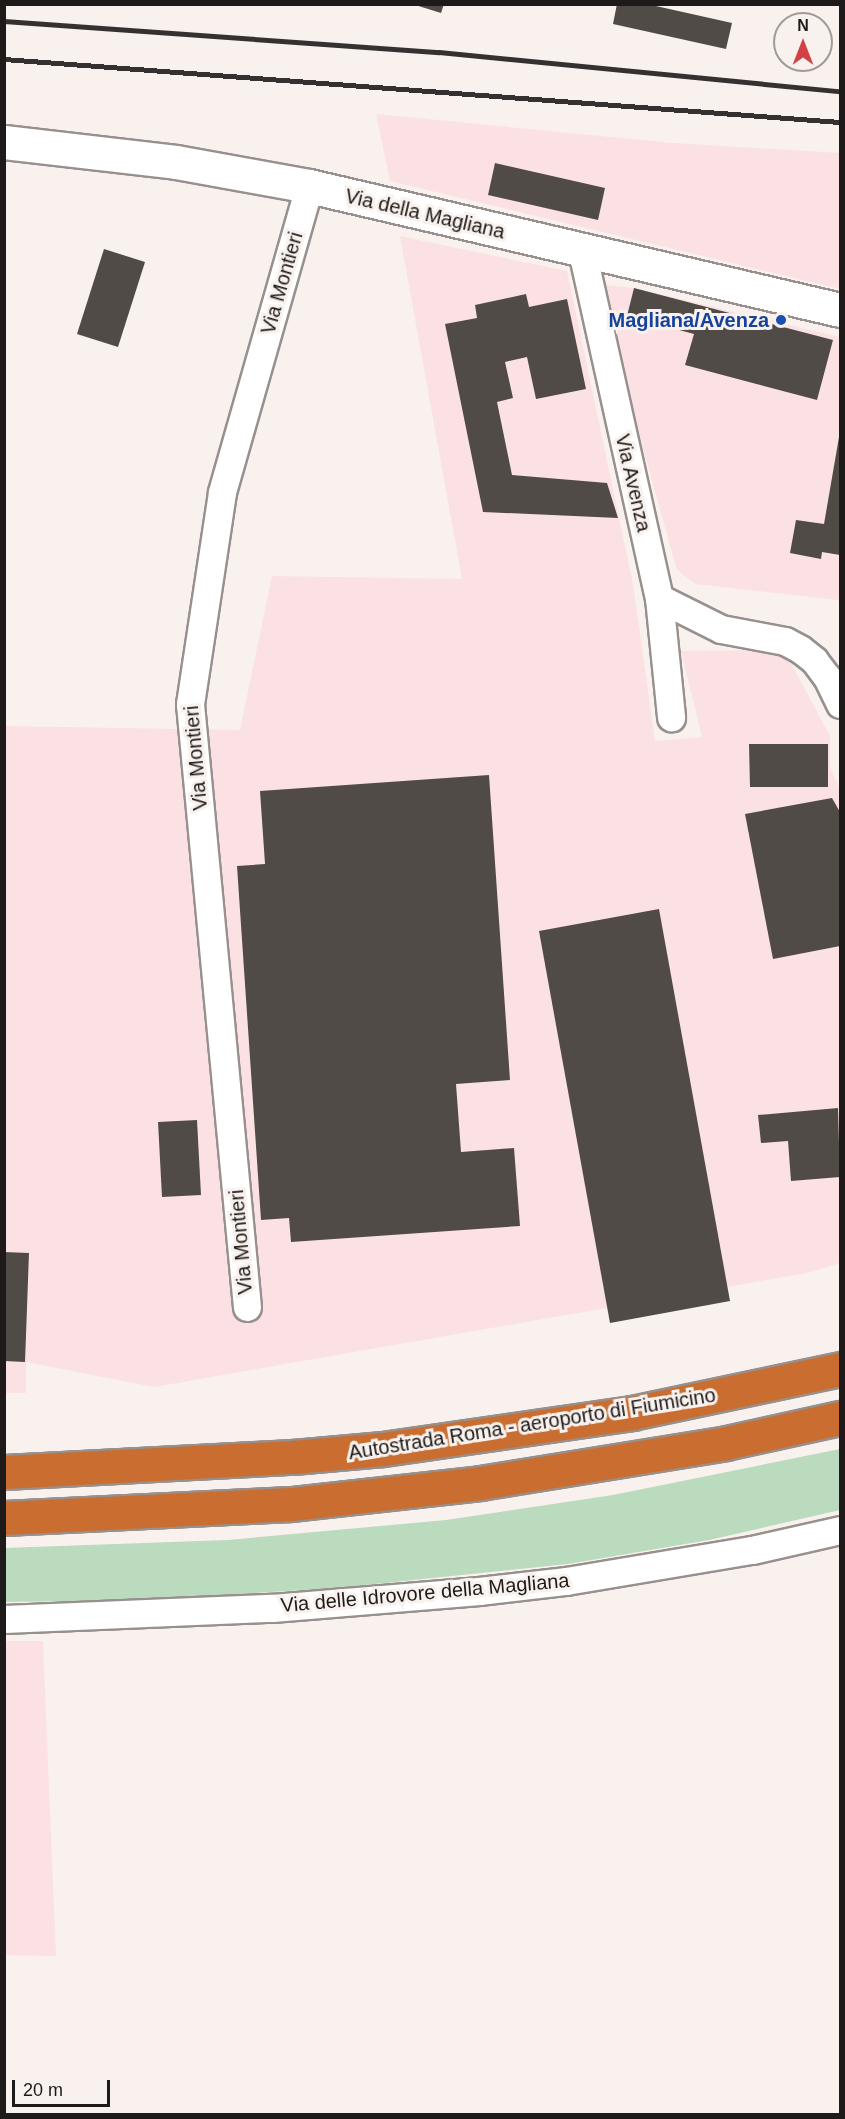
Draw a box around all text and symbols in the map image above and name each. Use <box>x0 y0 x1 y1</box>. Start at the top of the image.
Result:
north arrow <box>773 12 833 72</box>
text: N <box>797 17 809 34</box>
street label: Via della Magliana <box>343 184 507 244</box>
street label: Via Montieri <box>256 229 308 337</box>
place label: Magliana/Avenza <box>609 308 769 332</box>
marker: Magliana/Avenza <box>774 313 788 327</box>
street label: Via Avenza <box>610 431 656 535</box>
street label: Via Montieri <box>179 705 213 811</box>
street label: Via Montieri <box>224 1189 258 1295</box>
street label: Autostrada Roma - aeroporto di Fiumicino <box>347 1383 717 1465</box>
street label: Via delle Idrovore della Magliana <box>280 1568 570 1618</box>
scale bar <box>15 2068 112 2106</box>
text: 20 m <box>23 2080 63 2100</box>

